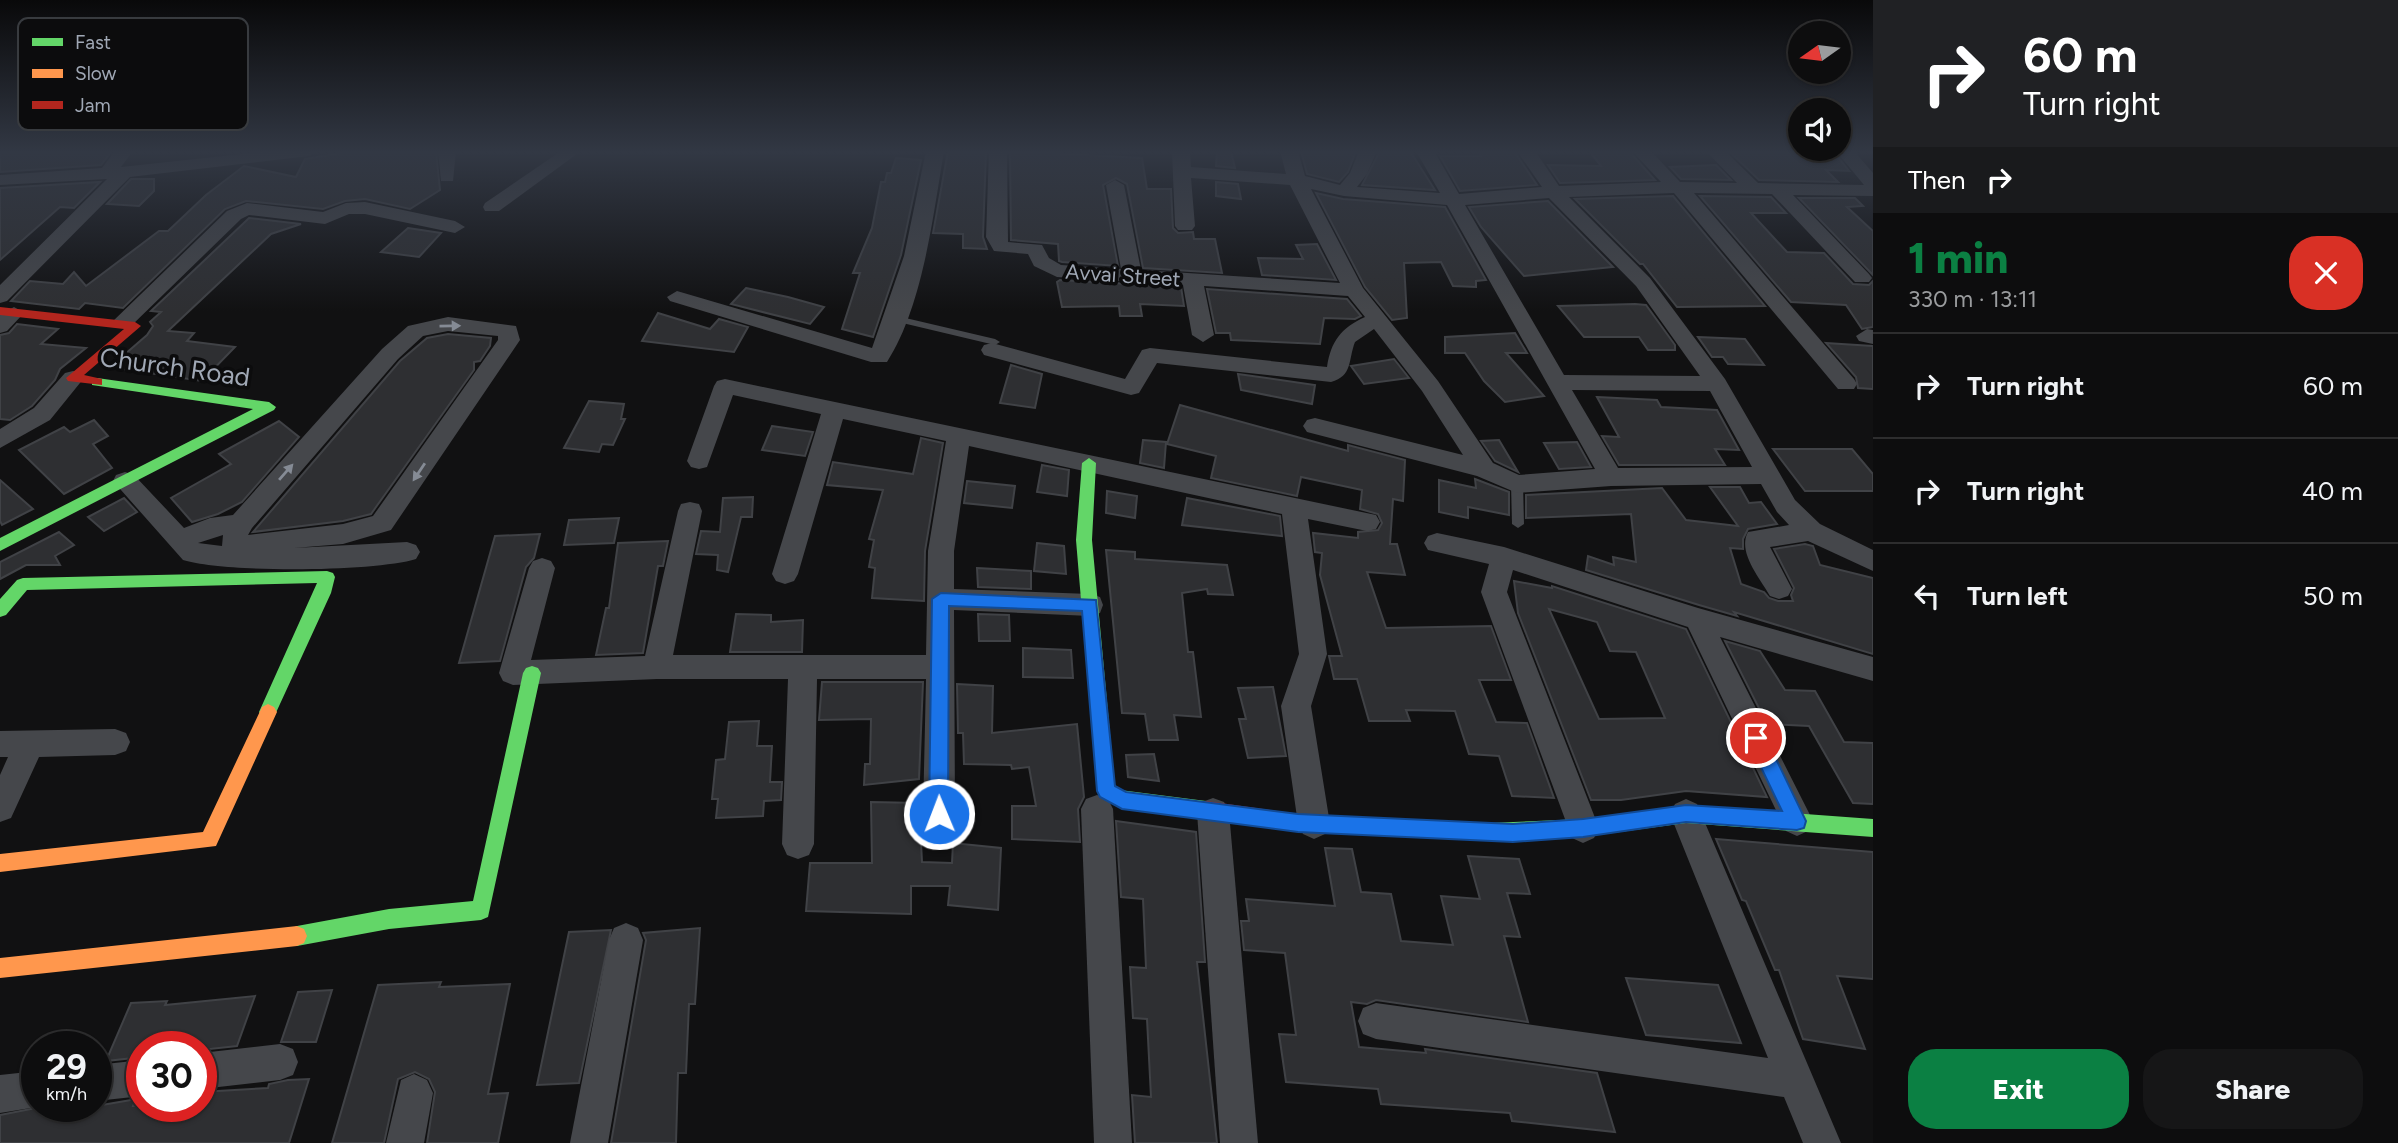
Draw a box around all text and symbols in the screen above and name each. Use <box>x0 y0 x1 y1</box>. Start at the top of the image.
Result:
legend <box>18 18 248 130</box>
north arrow <box>1788 21 1852 84</box>
map controls <box>1788 21 1851 161</box>
text: 60 m <box>2023 25 2138 84</box>
icon: right <box>1908 28 1999 119</box>
text: Fast <box>75 31 111 54</box>
text: Slow <box>75 62 117 85</box>
text: Turn right <box>2023 85 2161 123</box>
text: Jam <box>75 94 111 117</box>
button: sound <box>1788 98 1851 161</box>
icon: right <box>1980 161 2018 199</box>
text: Then <box>1908 164 1966 196</box>
text: 1 min <box>1908 233 2008 284</box>
button: close <box>2289 236 2363 310</box>
street label: Avvai Street <box>1065 259 1181 291</box>
text: 330 m · 13:11 <box>1908 285 2037 313</box>
one-way arrow <box>439 320 461 331</box>
street label: Church Road <box>98 341 252 393</box>
icon: right <box>1908 367 1946 405</box>
text: Turn right <box>1967 370 2084 402</box>
text: 60 m <box>2303 370 2363 402</box>
one-way arrow <box>278 463 294 481</box>
one-way arrow <box>412 463 426 481</box>
icon: right <box>1908 472 1946 510</box>
text: Turn right <box>1967 475 2084 507</box>
text: 40 m <box>2302 475 2363 507</box>
icon: left <box>1908 577 1946 615</box>
text: Turn left <box>1967 580 2068 612</box>
text: 50 m <box>2303 580 2363 612</box>
pin <box>1726 708 1786 768</box>
icon: arrive <box>1737 719 1775 757</box>
position arrow <box>902 777 976 851</box>
speed limit sign: 30 <box>126 1031 217 1122</box>
text: 29 <box>46 1046 87 1088</box>
button: Exit <box>1908 1049 2129 1129</box>
button: Share <box>2143 1049 2363 1129</box>
text: km/h <box>46 1083 87 1105</box>

